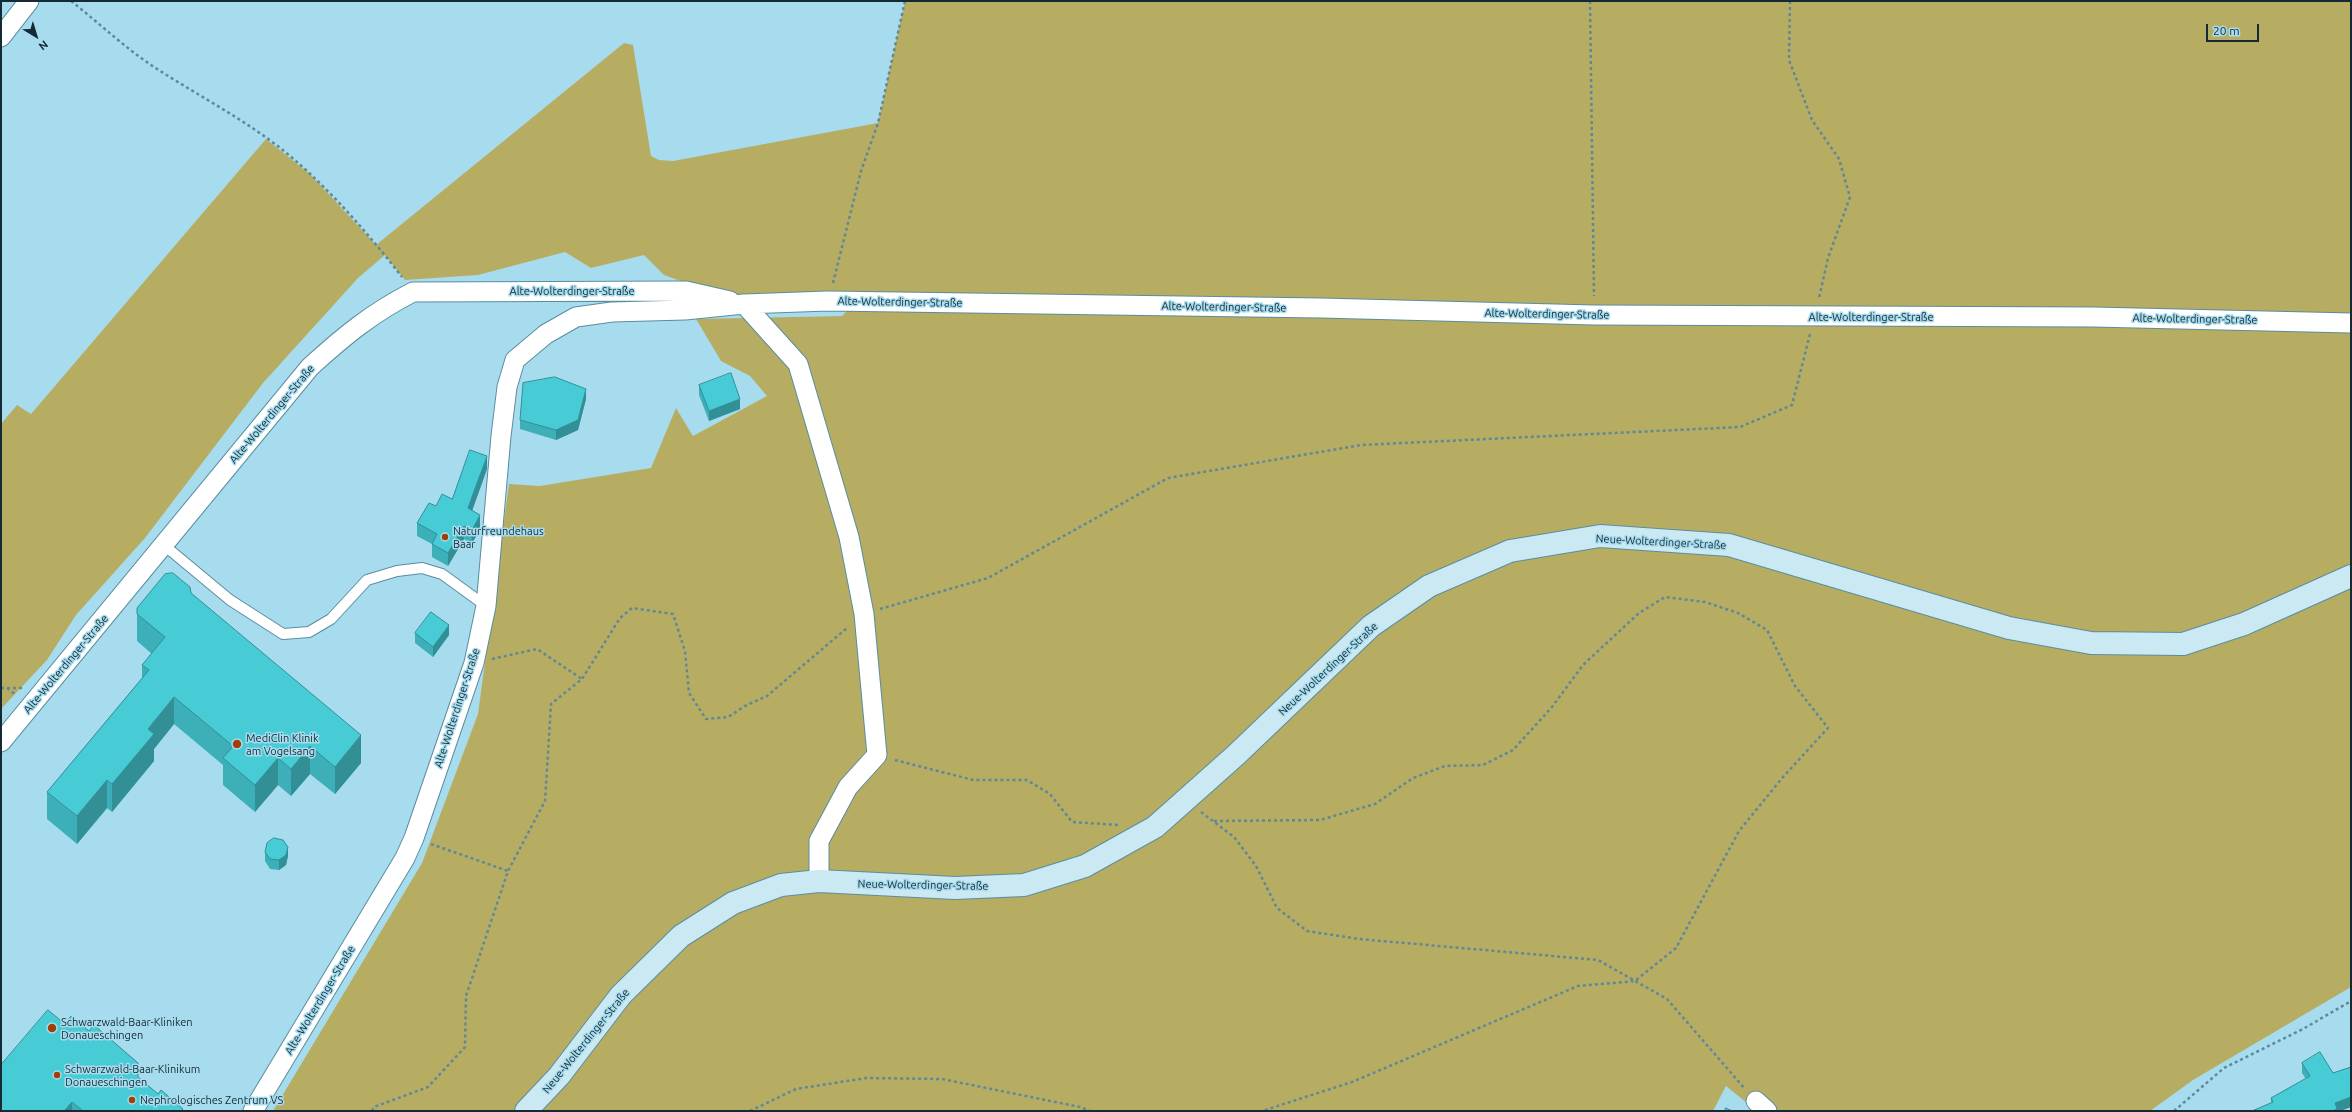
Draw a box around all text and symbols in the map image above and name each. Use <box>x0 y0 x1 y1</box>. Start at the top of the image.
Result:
north arrow <box>16 16 56 56</box>
scale bar <box>2208 16 2261 42</box>
text: 20 m <box>2213 24 2240 37</box>
text: N <box>36 38 50 53</box>
street label: Alte-Wolterdinger-Straße <box>510 284 634 298</box>
street label: Alte-Wolterdinger-Straße <box>837 294 963 310</box>
street label: Alte-Wolterdinger-Straße <box>1161 299 1287 315</box>
street label: Alte-Wolterdinger-Straße <box>1484 306 1610 322</box>
street label: Alte-Wolterdinger-Straße <box>1809 310 1933 324</box>
street label: Alte-Wolterdinger-Straße <box>2132 311 2258 327</box>
street label: Alte-Wolterdinger-Straße <box>227 362 317 466</box>
place label: Naturfreundehaus Baar <box>453 524 544 550</box>
marker: Naturfreundehaus Baar <box>440 532 450 542</box>
street label: Neue-Wolterdinger-Straße <box>1595 532 1727 552</box>
street label: Alte-Wolterdinger-Straße <box>21 612 111 716</box>
street label: Neue-Wolterdinger-Straße <box>1276 620 1380 718</box>
street label: Alte-Wolterdinger-Straße <box>431 647 483 769</box>
place label: MediClin Klinik am Vogelsang <box>246 731 319 757</box>
marker: MediClin Klinik am Vogelsang <box>231 738 243 750</box>
street label: Neue-Wolterdinger-Straße <box>857 877 989 893</box>
street label: Alte-Wolterdinger-Straße <box>282 943 358 1057</box>
street label: Neue-Wolterdinger-Straße <box>540 986 632 1096</box>
place label: Schwarzwald-Baar-Kliniken Donaueschingen <box>61 1015 193 1041</box>
marker: Schwarzwald-Baar-Kliniken Donaueschingen <box>46 1022 58 1034</box>
place label: Schwarzwald-Baar-Klinikum Donaueschingen <box>65 1062 200 1088</box>
marker: Schwarzwald-Baar-Klinikum Donaueschingen <box>52 1070 62 1080</box>
place label: Nephrologisches Zentrum VS <box>140 1093 283 1107</box>
marker: Nephrologisches Zentrum VS <box>127 1095 137 1105</box>

